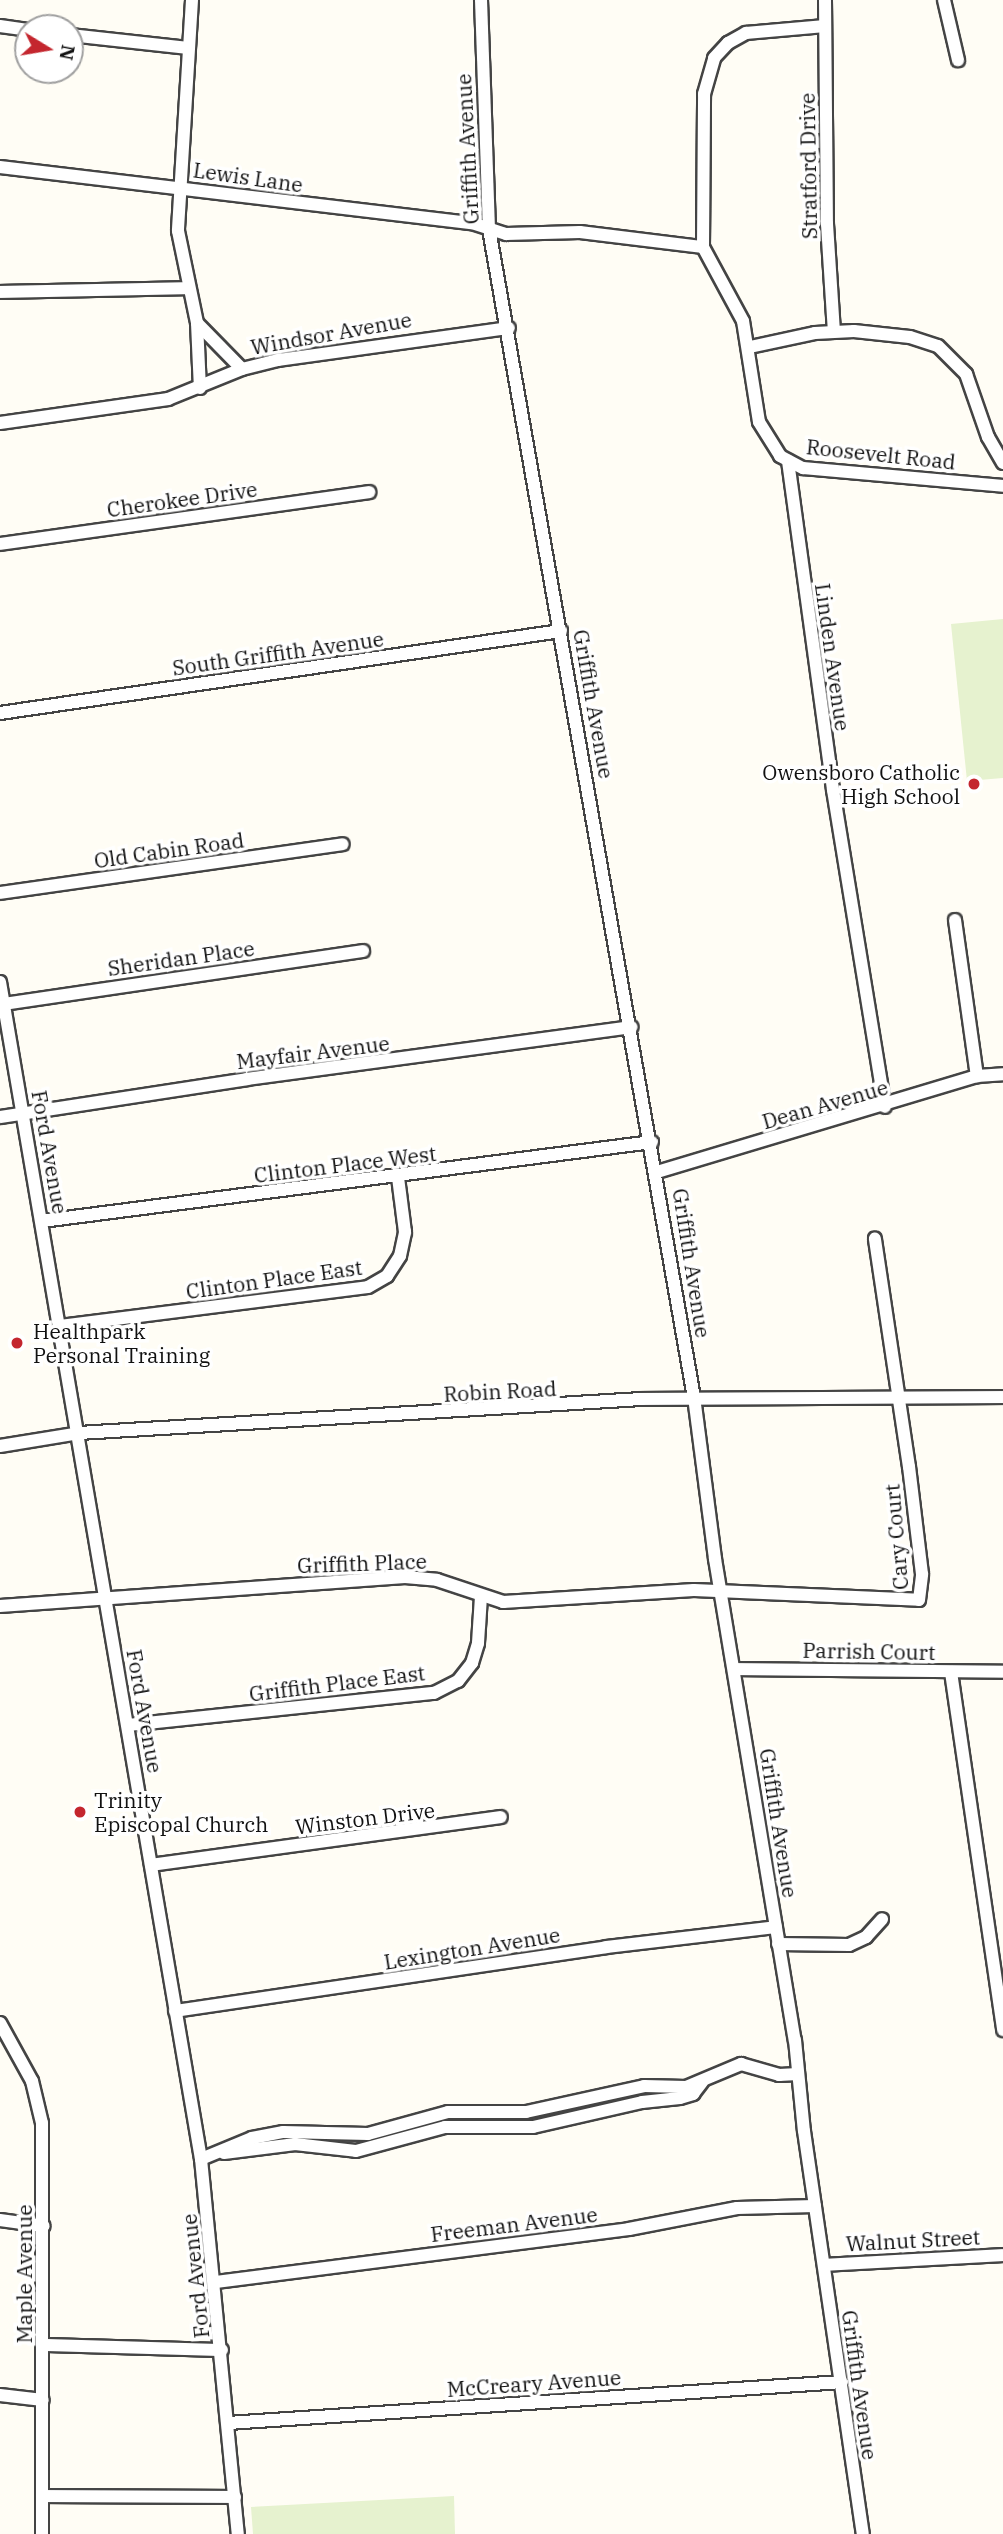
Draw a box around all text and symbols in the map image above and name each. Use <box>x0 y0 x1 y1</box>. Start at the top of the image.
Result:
north arrow <box>14 14 84 84</box>
text: N <box>54 43 81 62</box>
street label: Griffith Avenue <box>450 73 484 225</box>
street label: Stratford Drive <box>794 93 822 239</box>
street label: Lewis Lane <box>192 157 304 197</box>
street label: Windsor Avenue <box>249 306 413 360</box>
street label: Roosevelt Road <box>805 434 957 474</box>
street label: Cherokee Drive <box>105 476 259 522</box>
street label: Linden Avenue <box>810 582 856 732</box>
street label: South Griffith Avenue <box>171 626 385 680</box>
street label: Griffith Avenue <box>569 628 619 780</box>
place label: Owensboro Catholic High School <box>762 759 960 809</box>
marker: Owensboro Catholic High School <box>966 776 982 792</box>
street label: Old Cabin Road <box>92 827 246 873</box>
street label: Sheridan Place <box>106 935 256 981</box>
street label: Mayfair Avenue <box>235 1030 391 1074</box>
street label: Dean Avenue <box>759 1074 891 1134</box>
street label: Ford Avenue <box>27 1088 73 1216</box>
street label: Clinton Place West <box>252 1140 438 1188</box>
street label: Griffith Avenue <box>668 1187 716 1339</box>
street label: Clinton Place East <box>184 1254 364 1304</box>
place label: Healthpark Personal Training <box>33 1318 210 1368</box>
marker: Healthpark Personal Training <box>7 1333 27 1353</box>
street label: Robin Road <box>443 1375 557 1407</box>
street label: Cary Court <box>879 1483 913 1591</box>
street label: Griffith Place <box>297 1548 427 1578</box>
street label: Parrish Court <box>802 1637 936 1665</box>
street label: Ford Avenue <box>122 1647 168 1775</box>
street label: Griffith Place East <box>248 1660 426 1706</box>
street label: Griffith Avenue <box>755 1747 803 1899</box>
place label: Trinity Episcopal Church <box>94 1787 268 1837</box>
street label: Winston Drive <box>294 1797 436 1839</box>
marker: Trinity Episcopal Church <box>72 1804 88 1820</box>
street label: Lexington Avenue <box>382 1922 562 1974</box>
street label: Freeman Avenue <box>429 2201 599 2247</box>
street label: Maple Avenue <box>11 2205 37 2343</box>
street label: Ford Avenue <box>176 2213 214 2339</box>
street label: Walnut Street <box>845 2224 981 2256</box>
street label: Griffith Avenue <box>837 2309 883 2461</box>
street label: McCreary Avenue <box>446 2364 622 2402</box>

